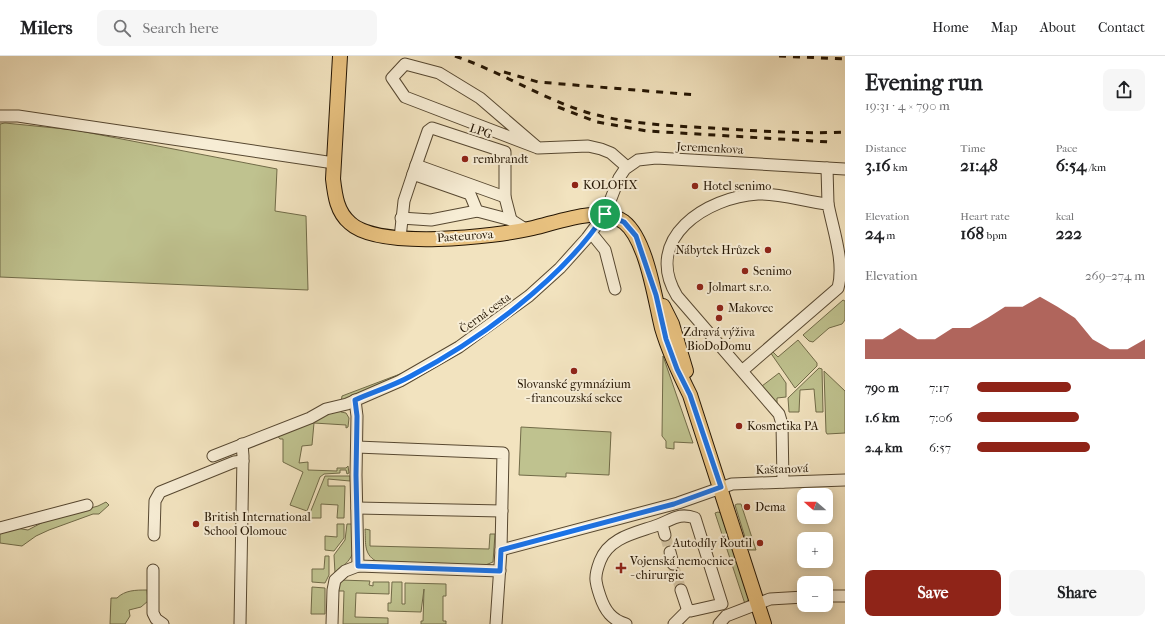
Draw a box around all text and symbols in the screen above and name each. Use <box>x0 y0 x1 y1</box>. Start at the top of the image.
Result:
search box <box>97 10 377 46</box>
text: Milers <box>20 17 73 39</box>
icon: search <box>111 17 133 39</box>
text: Search here <box>143 19 219 37</box>
text: Home <box>932 19 969 36</box>
text: Map <box>991 19 1018 36</box>
text: About <box>1040 19 1076 36</box>
text: Contact <box>1098 19 1145 36</box>
button: share <box>1103 69 1145 111</box>
text: Evening run <box>865 70 983 96</box>
text: 19:31 · 4 × 790 m <box>865 98 950 113</box>
street label: LPG <box>468 121 495 141</box>
street label: Jeremenkova <box>675 139 744 157</box>
text: Distance <box>865 142 906 155</box>
text: Time <box>960 142 985 155</box>
text: Pace <box>1056 142 1078 155</box>
place label: rembrandt <box>473 152 529 166</box>
marker: rembrandt <box>460 154 470 164</box>
text: 3.16 <box>865 155 890 175</box>
text: 21:48 <box>960 155 998 175</box>
text: 6:54 <box>1056 155 1086 175</box>
text: km <box>890 161 908 174</box>
text: /km <box>1086 161 1106 174</box>
place label: KOLOFIX <box>583 178 638 192</box>
place label: Hotel senimo <box>703 179 771 193</box>
marker: KOLOFIX <box>570 180 580 190</box>
marker: Hotel senimo <box>690 181 700 191</box>
pin <box>588 197 622 231</box>
icon: arrive <box>594 203 616 225</box>
text: Elevation <box>865 210 909 223</box>
text: Heart rate <box>960 210 1010 223</box>
text: kcal <box>1056 210 1074 223</box>
text: 24 <box>865 223 884 243</box>
text: 168 <box>960 223 984 243</box>
text: 222 <box>1056 223 1082 243</box>
street label: Pasteurova <box>436 227 494 245</box>
text: m <box>884 229 895 242</box>
text: bpm <box>984 229 1007 242</box>
place label: Nábytek Hrůzek <box>676 243 761 257</box>
marker: Nábytek Hrůzek <box>763 245 773 255</box>
place label: Senimo <box>753 264 792 278</box>
marker: Senimo <box>740 266 750 276</box>
text: Elevation <box>865 268 918 283</box>
text: 269–274 m <box>1085 268 1145 283</box>
place label: Jolmart s.r.o. <box>707 280 771 294</box>
marker: Jolmart s.r.o. <box>695 282 705 292</box>
street label: Černá cesta <box>456 289 514 336</box>
place label: Makovec <box>728 301 773 315</box>
marker: Makovec <box>715 303 725 313</box>
marker: Zdravá výživa BioDoDomu <box>714 313 724 323</box>
place label: Zdravá výživa BioDoDomu <box>683 325 755 353</box>
marker: Slovanské gymnázium - francouzská sekce <box>569 366 579 376</box>
place label: Slovanské gymnázium - francouzská sekce <box>517 377 631 405</box>
text: 790 m <box>865 380 899 395</box>
text: 7:17 <box>929 380 949 395</box>
text: 1.6 km <box>865 410 899 425</box>
text: 7:06 <box>929 410 953 425</box>
place label: Kosmetika PA <box>747 419 819 433</box>
marker: Kosmetika PA <box>734 421 744 431</box>
text: 2.4 km <box>865 440 902 455</box>
text: 6:57 <box>929 440 951 455</box>
street label: Kaštanová <box>755 461 809 477</box>
north arrow <box>797 488 833 524</box>
map controls <box>797 488 833 612</box>
place label: Dema <box>755 500 786 514</box>
marker: Dema <box>742 502 752 512</box>
place label: British International School Olomouc <box>204 510 312 538</box>
marker: British International School Olomouc <box>191 519 201 529</box>
button: + <box>797 532 833 568</box>
place label: Autodíly Řoutil <box>672 535 753 550</box>
marker: Autodíly Řoutil <box>755 538 765 548</box>
place label: Vojenská nemocnice - chirurgie <box>629 554 734 582</box>
marker: Vojenská nemocnice - chirurgie <box>615 562 627 574</box>
button: Save <box>865 570 1001 616</box>
button: Share <box>1009 570 1145 616</box>
button: − <box>797 576 833 612</box>

